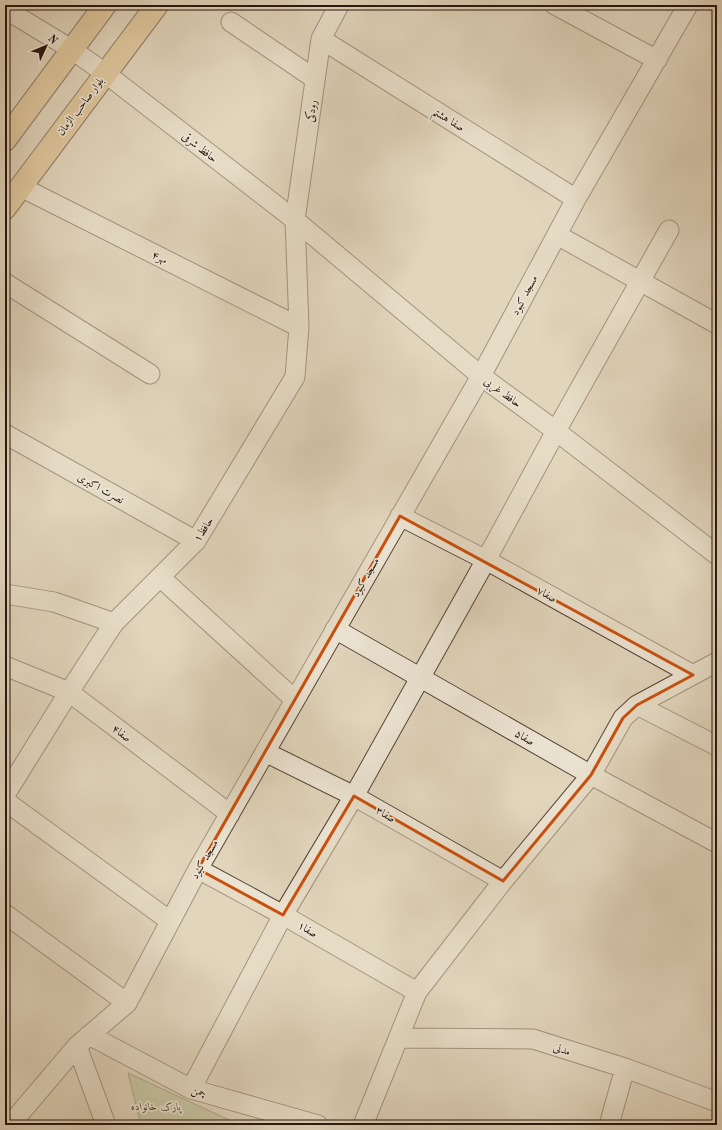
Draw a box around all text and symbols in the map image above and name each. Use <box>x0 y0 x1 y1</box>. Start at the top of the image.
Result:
north arrow <box>26 26 66 66</box>
text: N <box>45 33 59 47</box>
street label: بلوار صاحب الزمان <box>55 75 107 139</box>
street label: رودکی <box>303 99 319 123</box>
street label: صفا هشتم <box>428 106 466 138</box>
street label: حافظ شرقی <box>179 130 220 166</box>
street label: مهر۴ <box>149 250 169 268</box>
street label: مسجد کبود <box>509 274 540 317</box>
street label: حافظ غربی <box>481 375 524 411</box>
street label: نصرت اکبری <box>75 471 126 507</box>
street label: حافظ۱ <box>191 515 216 544</box>
street label: مسجد کبود <box>350 556 382 599</box>
street label: صفا۷ <box>535 585 558 605</box>
street label: صفا۴ <box>109 724 133 745</box>
street label: صفا۵ <box>512 728 536 748</box>
street label: صفا۳ <box>373 805 397 825</box>
street label: مسجد کبود <box>189 838 221 881</box>
street label: صفا۱ <box>295 920 319 940</box>
street label: مدنی <box>552 1043 572 1058</box>
street label: چمن <box>189 1085 207 1102</box>
park label: پارک خانواده <box>131 1102 182 1114</box>

